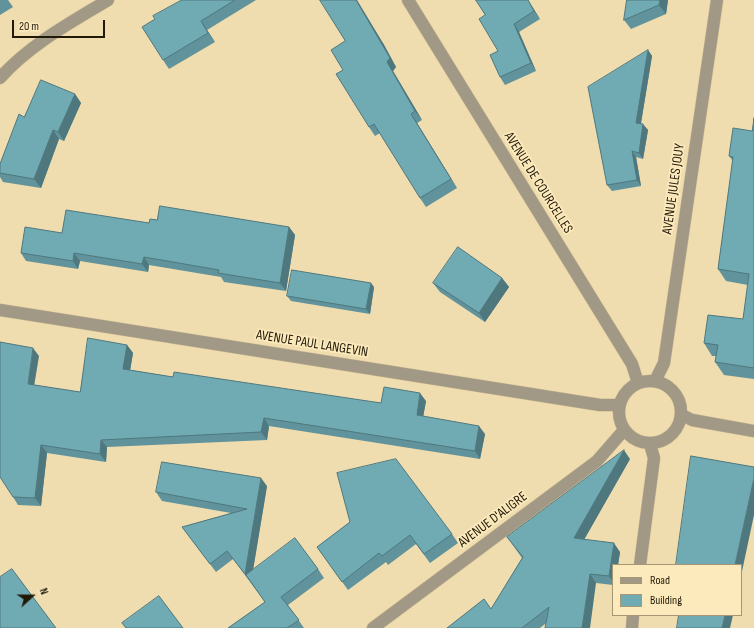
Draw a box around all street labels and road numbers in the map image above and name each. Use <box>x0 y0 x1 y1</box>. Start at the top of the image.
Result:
street label: AVENUE DE COURCELLES <box>500 129 576 237</box>
street label: AVENUE JULES JOUY <box>659 143 689 235</box>
street label: AVENUE PAUL LANGEVIN <box>255 327 369 361</box>
street label: AVENUE D'ALIGRE <box>455 489 531 551</box>

